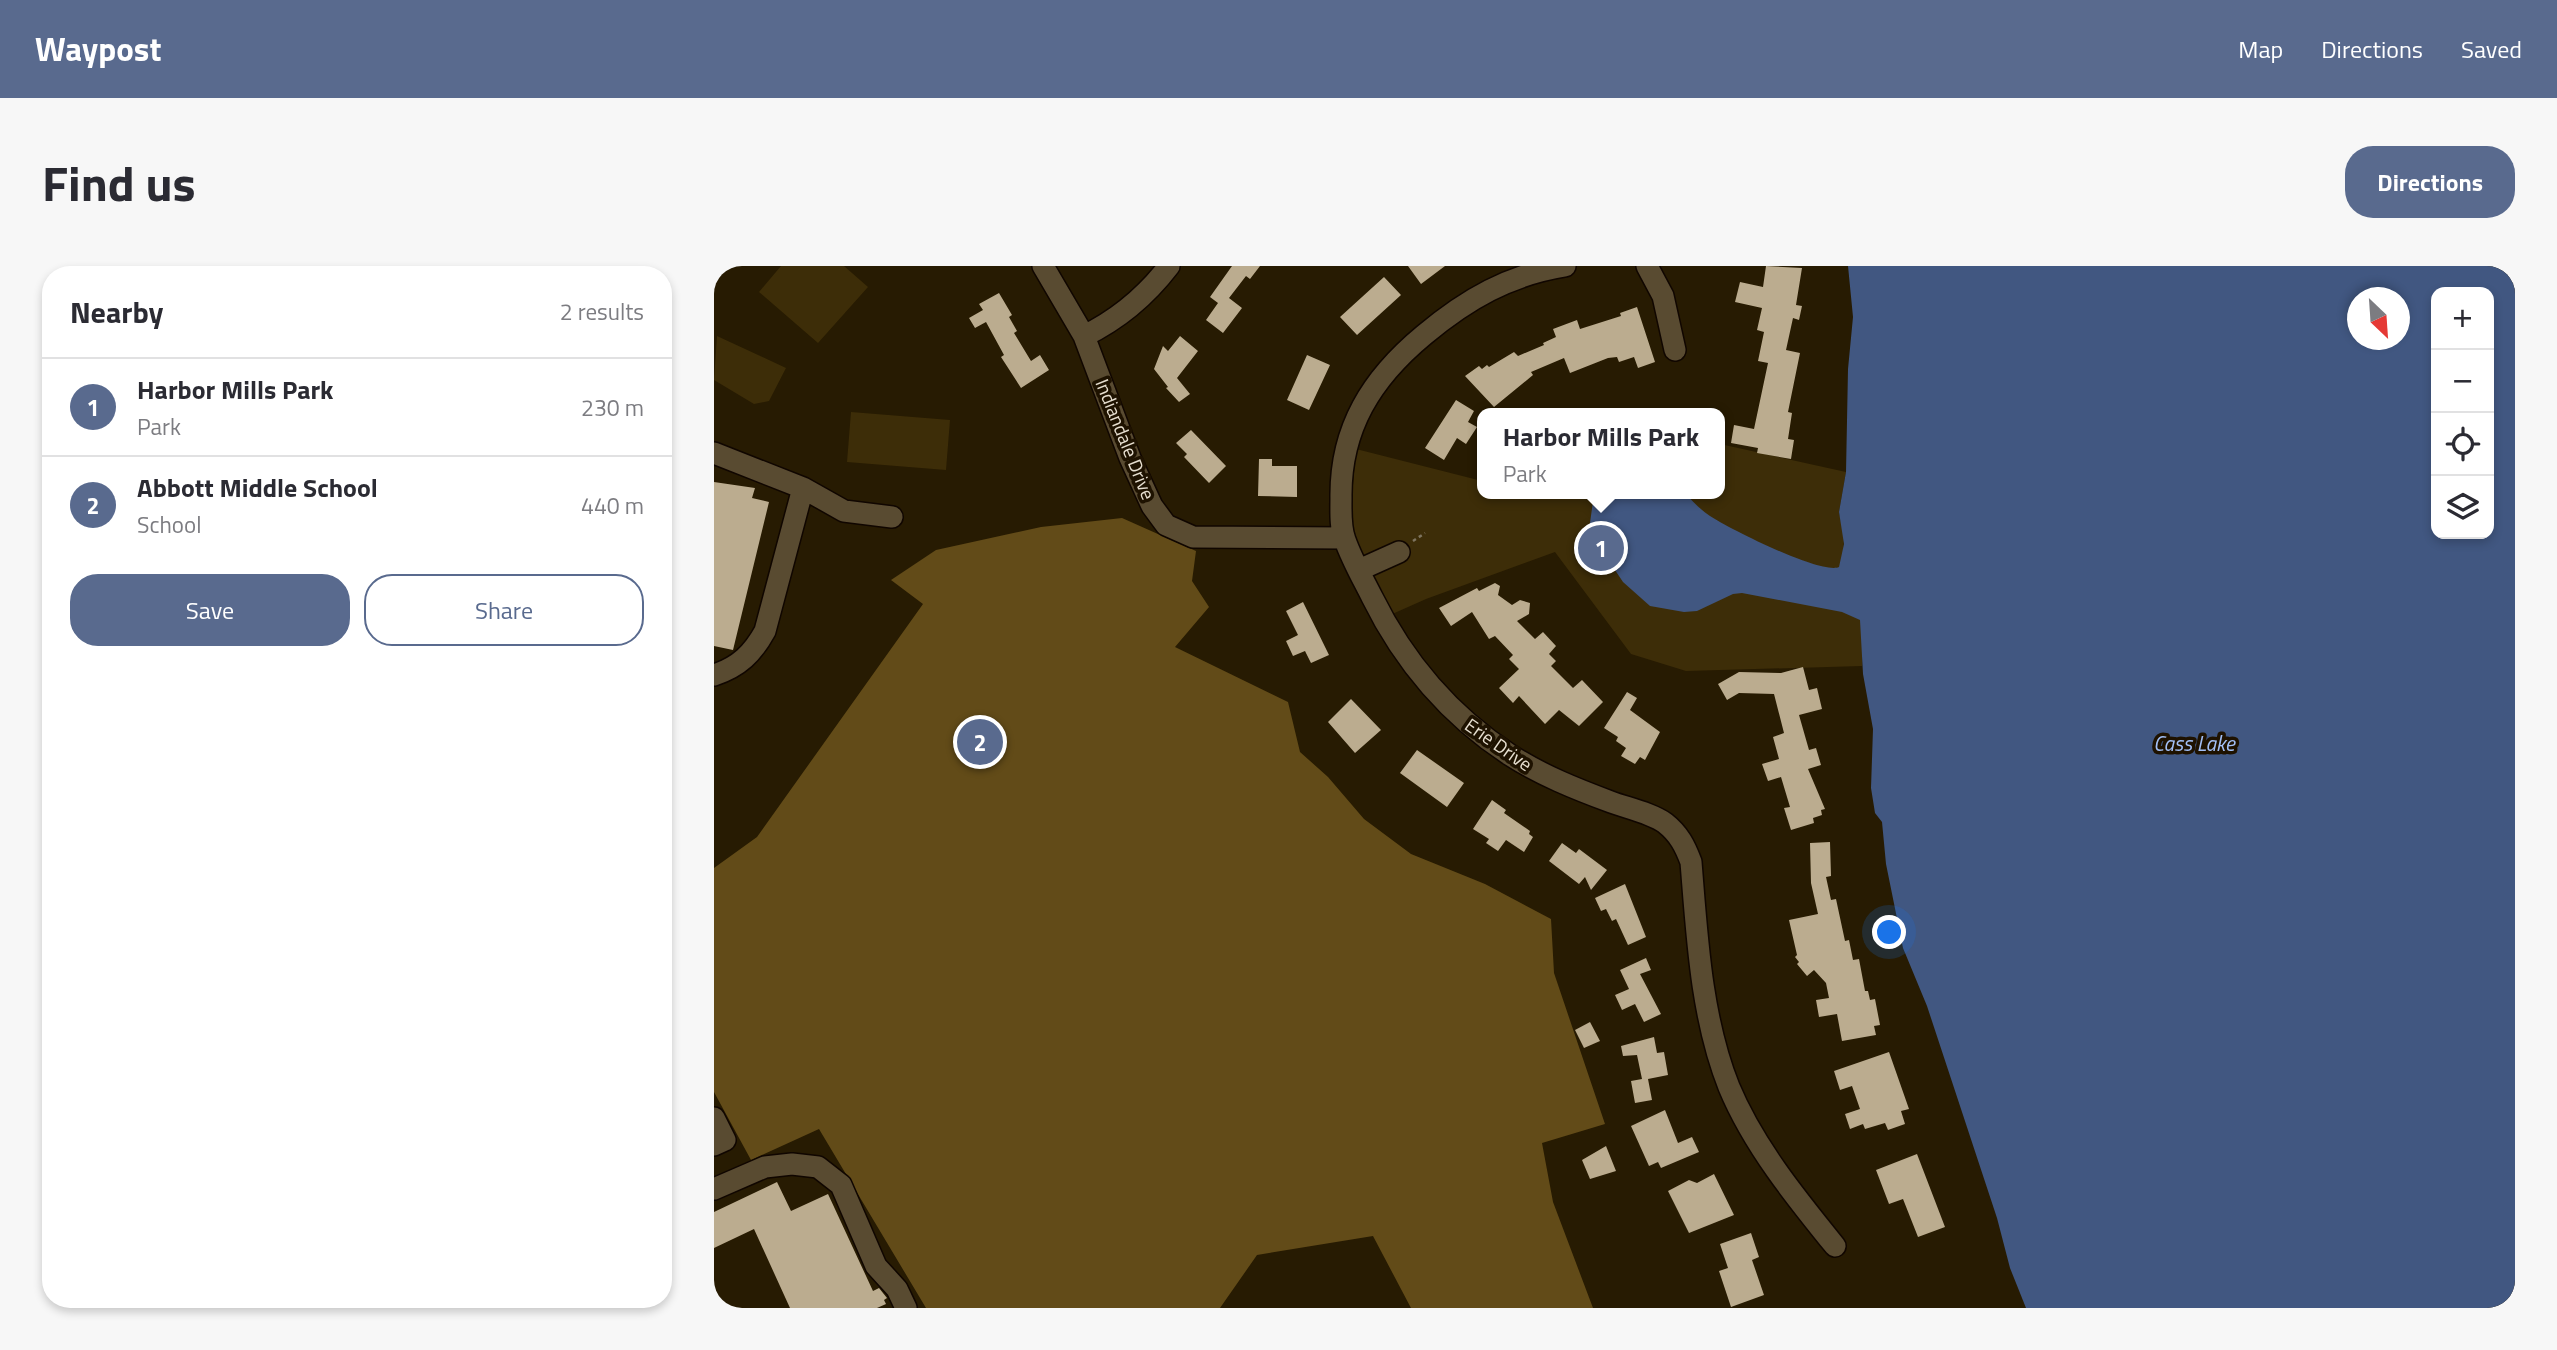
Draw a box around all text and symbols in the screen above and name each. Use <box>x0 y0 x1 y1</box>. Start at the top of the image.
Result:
text: Waypost <box>35 24 161 74</box>
text: Map <box>2238 31 2283 67</box>
text: Directions <box>2321 31 2423 67</box>
text: Saved <box>2461 31 2522 67</box>
text: Find us <box>42 145 196 220</box>
button: Directions <box>2345 146 2515 218</box>
north arrow <box>2347 287 2410 350</box>
map controls <box>2431 287 2494 539</box>
button: + <box>2431 287 2494 350</box>
text: Nearby <box>70 289 163 335</box>
text: 2 results <box>560 294 644 329</box>
button: − <box>2431 350 2494 413</box>
text: Harbor Mills Park <box>137 370 334 409</box>
street label: Indiandale Drive <box>1089 374 1163 504</box>
text: 1 <box>87 390 99 425</box>
text: 230 m <box>581 390 644 425</box>
popup <box>1477 408 1725 499</box>
text: Park <box>137 409 181 444</box>
button: locate <box>2431 413 2494 476</box>
text: Harbor Mills Park <box>1503 417 1699 456</box>
text: Park <box>1503 456 1547 491</box>
text: Abbott Middle School <box>137 468 378 507</box>
button: layers <box>2431 476 2494 539</box>
text: 2 <box>87 488 99 523</box>
text: 440 m <box>581 488 644 523</box>
text: School <box>137 507 201 542</box>
pin: 1 <box>1578 522 1624 574</box>
button: Save <box>70 574 350 646</box>
button: Share <box>364 574 644 646</box>
street label: Erie Drive <box>1459 710 1539 778</box>
pin: 2 <box>957 716 1003 768</box>
water label: Cass Lake <box>2153 727 2236 759</box>
your location <box>1872 915 1906 949</box>

